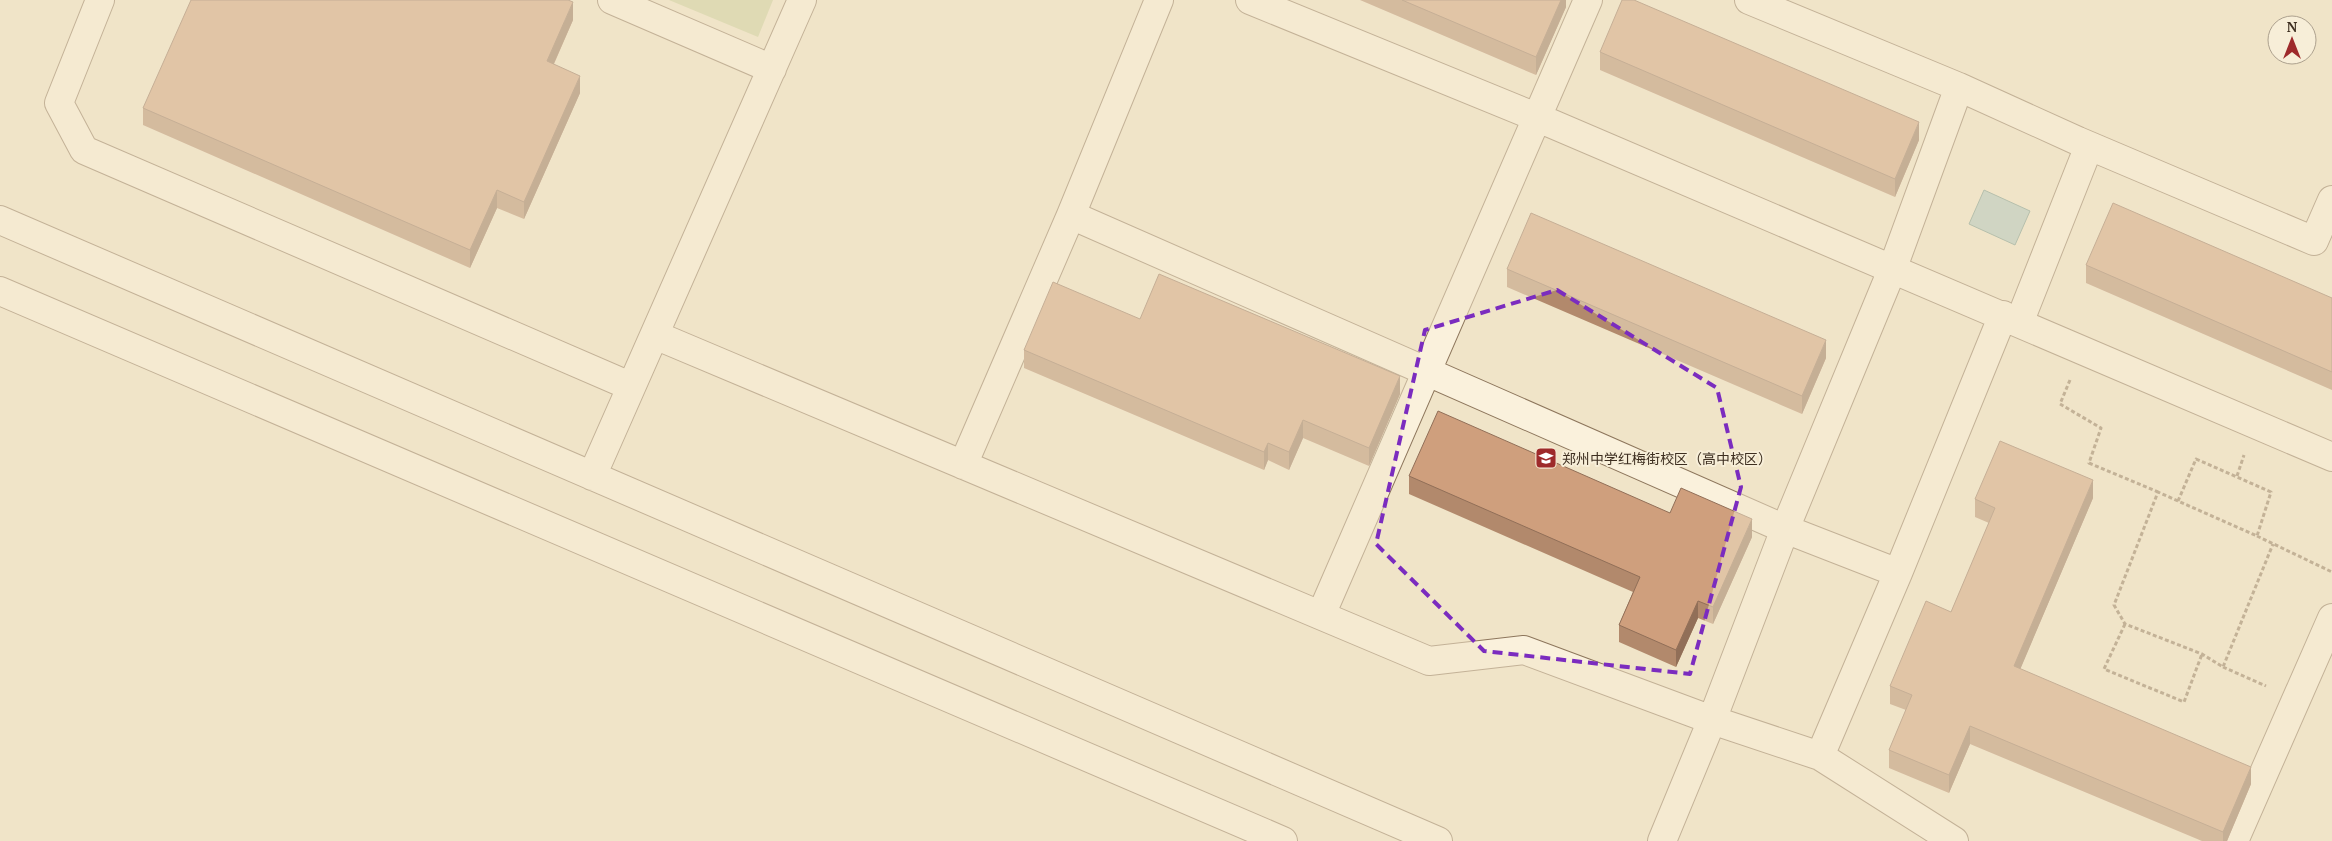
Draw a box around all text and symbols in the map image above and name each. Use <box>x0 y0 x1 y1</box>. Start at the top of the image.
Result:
north arrow <box>2267 15 2317 65</box>
text: N <box>2287 17 2298 36</box>
school or university icon: 郑州中学红梅街校区（高中校区） <box>1534 446 1558 470</box>
place label: 郑州中学红梅街校区（高中校区） <box>1562 449 1772 468</box>

